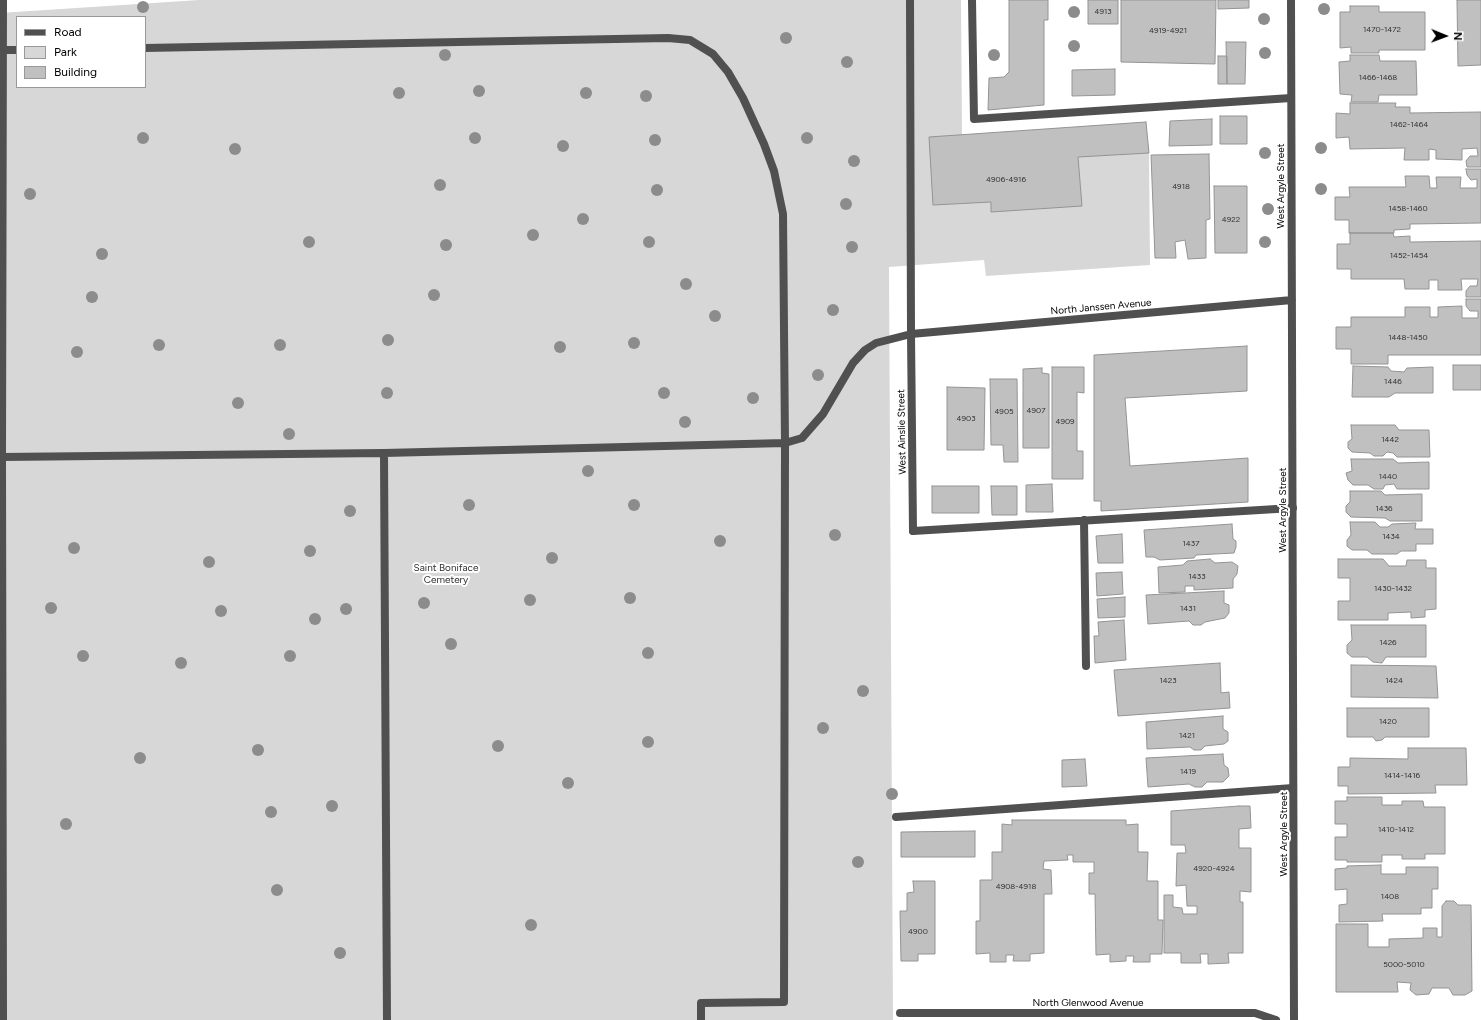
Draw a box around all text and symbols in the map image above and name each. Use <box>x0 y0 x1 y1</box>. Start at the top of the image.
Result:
house number: 4913 <box>1094 7 1112 17</box>
legend <box>16 16 146 88</box>
north arrow <box>1425 16 1465 56</box>
text: Road <box>54 25 82 39</box>
house number: 1470-1472 <box>1363 25 1401 35</box>
house number: 4919-4921 <box>1149 26 1187 36</box>
text: N <box>1451 32 1464 41</box>
text: Park <box>54 45 77 59</box>
text: Building <box>54 65 97 79</box>
house number: 1466-1468 <box>1359 73 1397 83</box>
house number: 1462-1464 <box>1390 120 1428 130</box>
street label: West Argyle Street <box>1275 144 1287 228</box>
house number: 4906-4916 <box>986 175 1026 185</box>
house number: 4918 <box>1172 182 1190 192</box>
house number: 1458-1460 <box>1388 204 1428 214</box>
house number: 4922 <box>1222 215 1240 225</box>
house number: 1452-1454 <box>1390 251 1428 261</box>
street label: North Janssen Avenue <box>1050 297 1152 317</box>
house number: 1448-1450 <box>1388 333 1428 343</box>
house number: 1446 <box>1384 377 1402 387</box>
street label: West Ainslie Street <box>895 389 909 475</box>
house number: 4907 <box>1027 406 1045 416</box>
house number: 4905 <box>994 407 1014 417</box>
house number: 4903 <box>957 414 975 424</box>
house number: 4909 <box>1055 417 1075 427</box>
house number: 1442 <box>1381 435 1399 445</box>
street label: West Argyle Street <box>1277 468 1289 552</box>
house number: 1440 <box>1379 472 1397 482</box>
house number: 1436 <box>1375 504 1393 514</box>
house number: 1434 <box>1382 532 1400 542</box>
house number: 1437 <box>1183 539 1199 549</box>
park label: Saint Boniface Cemetery <box>414 562 478 586</box>
house number: 1433 <box>1189 572 1205 582</box>
house number: 1430-1432 <box>1374 584 1412 594</box>
house number: 1431 <box>1180 604 1196 614</box>
house number: 1426 <box>1379 638 1397 648</box>
house number: 1423 <box>1159 676 1177 686</box>
house number: 1424 <box>1385 676 1403 686</box>
house number: 1420 <box>1379 717 1397 727</box>
house number: 1421 <box>1179 731 1195 741</box>
house number: 1419 <box>1180 767 1196 777</box>
house number: 1414-1416 <box>1384 771 1420 781</box>
street label: West Argyle Street <box>1278 792 1290 876</box>
house number: 1410-1412 <box>1378 825 1414 835</box>
house number: 4920-4924 <box>1193 864 1235 874</box>
house number: 4908-4918 <box>996 882 1036 892</box>
house number: 1408 <box>1381 892 1399 902</box>
house number: 4900 <box>908 927 928 937</box>
house number: 5000-5010 <box>1383 960 1425 970</box>
street label: North Glenwood Avenue <box>1033 997 1143 1009</box>

